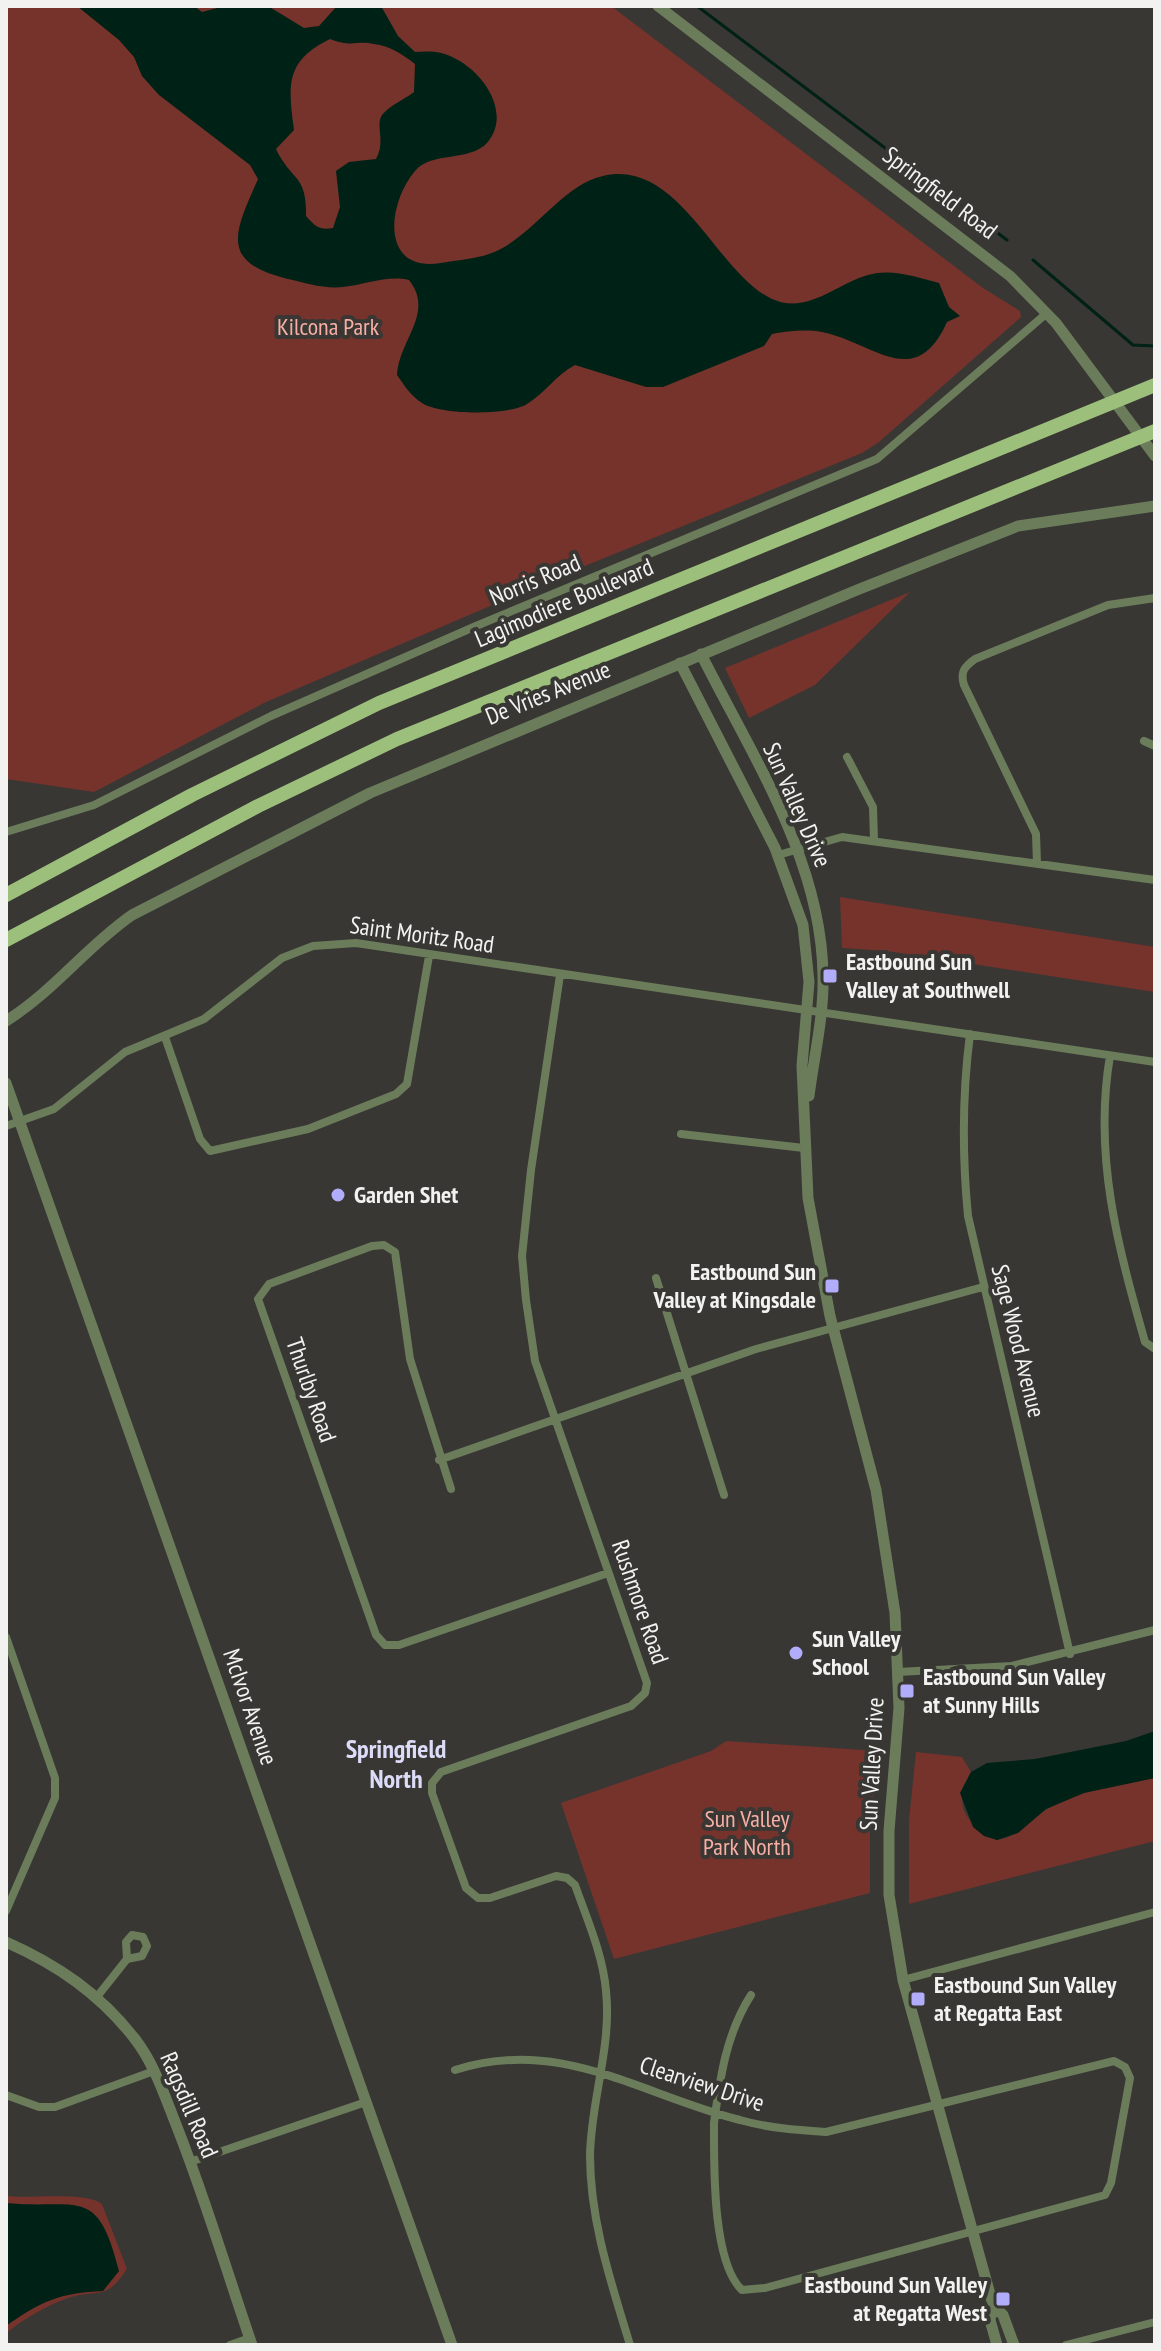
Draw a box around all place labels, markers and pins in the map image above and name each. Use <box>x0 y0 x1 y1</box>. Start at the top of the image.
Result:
place label: Eastbound Sun Valley at Southwell <box>845 946 1010 1005</box>
marker: Eastbound Sun Valley at Southwell <box>821 967 839 985</box>
place label: Garden Shet <box>354 1179 458 1210</box>
marker: Garden Shet <box>329 1186 347 1204</box>
place label: Eastbound Sun Valley at Kingsdale <box>652 1256 816 1315</box>
marker: Eastbound Sun Valley at Kingsdale <box>823 1277 841 1295</box>
place label: Sun Valley School <box>812 1623 901 1682</box>
marker: Sun Valley School <box>787 1644 805 1662</box>
place label: Eastbound Sun Valley at Sunny Hills <box>923 1661 1106 1720</box>
marker: Eastbound Sun Valley at Sunny Hills <box>898 1682 916 1700</box>
place label: Eastbound Sun Valley at Regatta East <box>934 1969 1117 2028</box>
marker: Eastbound Sun Valley at Regatta East <box>909 1990 927 2008</box>
place label: Eastbound Sun Valley at Regatta West <box>805 2269 987 2328</box>
marker: Eastbound Sun Valley at Regatta West <box>994 2290 1012 2308</box>

